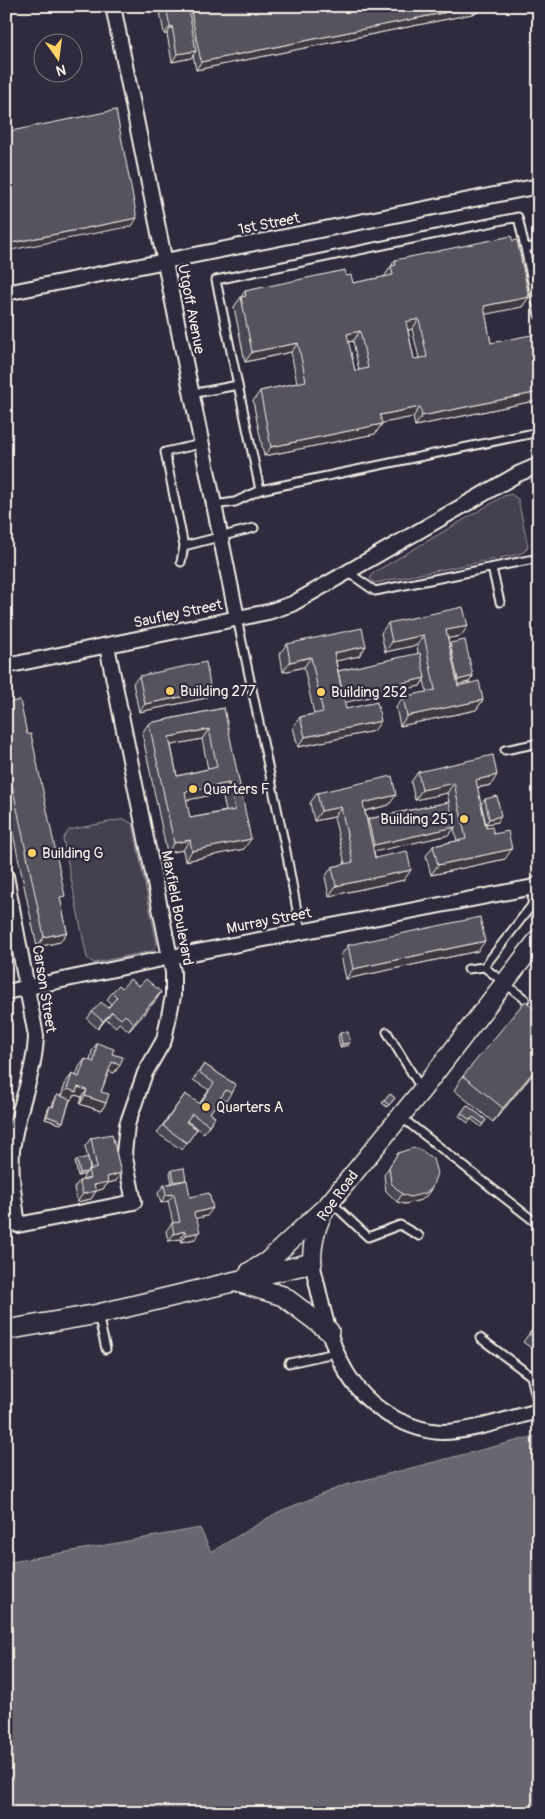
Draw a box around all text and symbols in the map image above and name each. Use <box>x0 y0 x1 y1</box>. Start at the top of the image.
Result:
north arrow <box>32 32 82 82</box>
text: N <box>54 61 68 80</box>
street label: 1st Street <box>236 209 302 239</box>
street label: Utgoff Avenue <box>173 263 209 356</box>
street label: Saufley Street <box>132 595 225 633</box>
place label: Building 277 <box>180 682 256 701</box>
place label: Building 252 <box>331 683 407 702</box>
marker: Building 277 <box>164 685 176 697</box>
marker: Building 252 <box>315 686 327 698</box>
place label: Quarters F <box>203 780 270 799</box>
marker: Quarters F <box>187 783 199 795</box>
place label: Building 251 <box>380 810 454 829</box>
marker: Building 251 <box>458 813 470 825</box>
place label: Building G <box>42 844 103 863</box>
marker: Building G <box>26 847 38 859</box>
street label: Maxfield Boulevard <box>157 849 197 967</box>
street label: Murray Street <box>225 903 314 939</box>
street label: Carson Street <box>28 944 60 1035</box>
place label: Quarters A <box>216 1098 284 1117</box>
marker: Quarters A <box>200 1101 212 1113</box>
street label: Roe Road <box>313 1167 363 1225</box>

